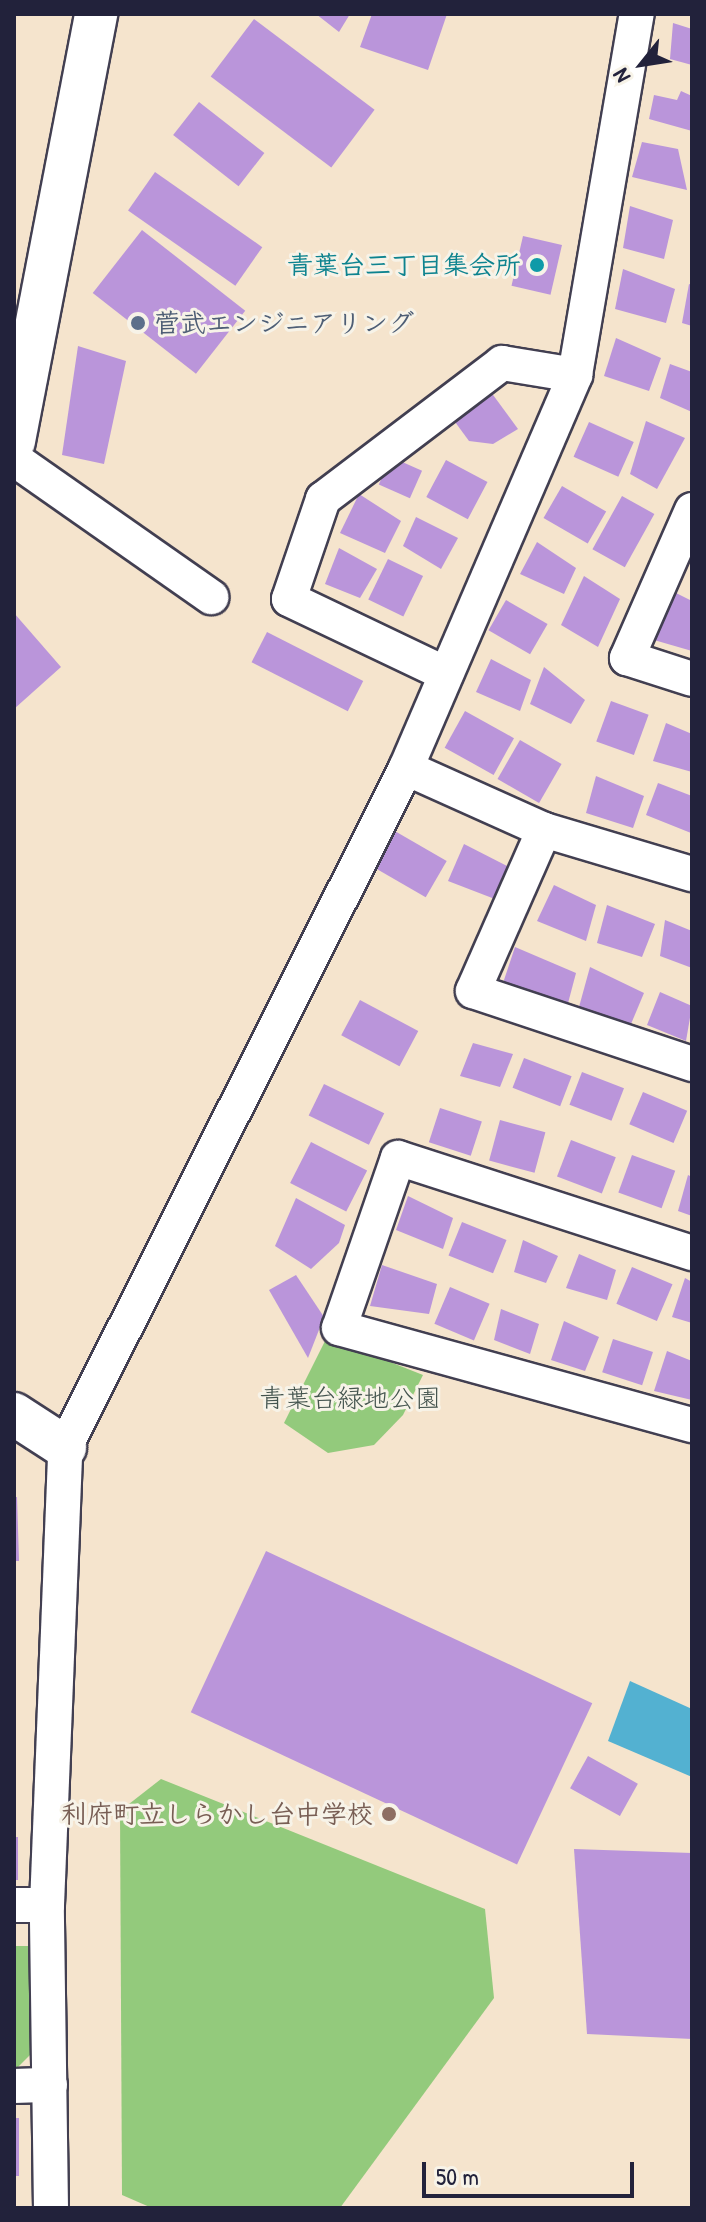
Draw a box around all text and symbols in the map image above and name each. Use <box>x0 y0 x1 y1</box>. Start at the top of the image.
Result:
north arrow <box>602 24 682 104</box>
text: N <box>605 63 637 89</box>
place label: 青葉台三丁目集会所 <box>287 249 521 281</box>
marker: 青葉台三丁目集会所 <box>528 256 546 274</box>
place label: 菅武エンジニアリング <box>154 307 414 339</box>
marker: 菅武エンジニアリング <box>129 314 147 332</box>
park label: 青葉台緑地公園 <box>259 1382 441 1414</box>
place label: 利府町立しらかし台中学校 <box>61 1798 373 1830</box>
marker: 利府町立しらかし台中学校 <box>380 1805 398 1823</box>
scale bar <box>426 2146 638 2196</box>
text: 50 m <box>436 2160 479 2192</box>

